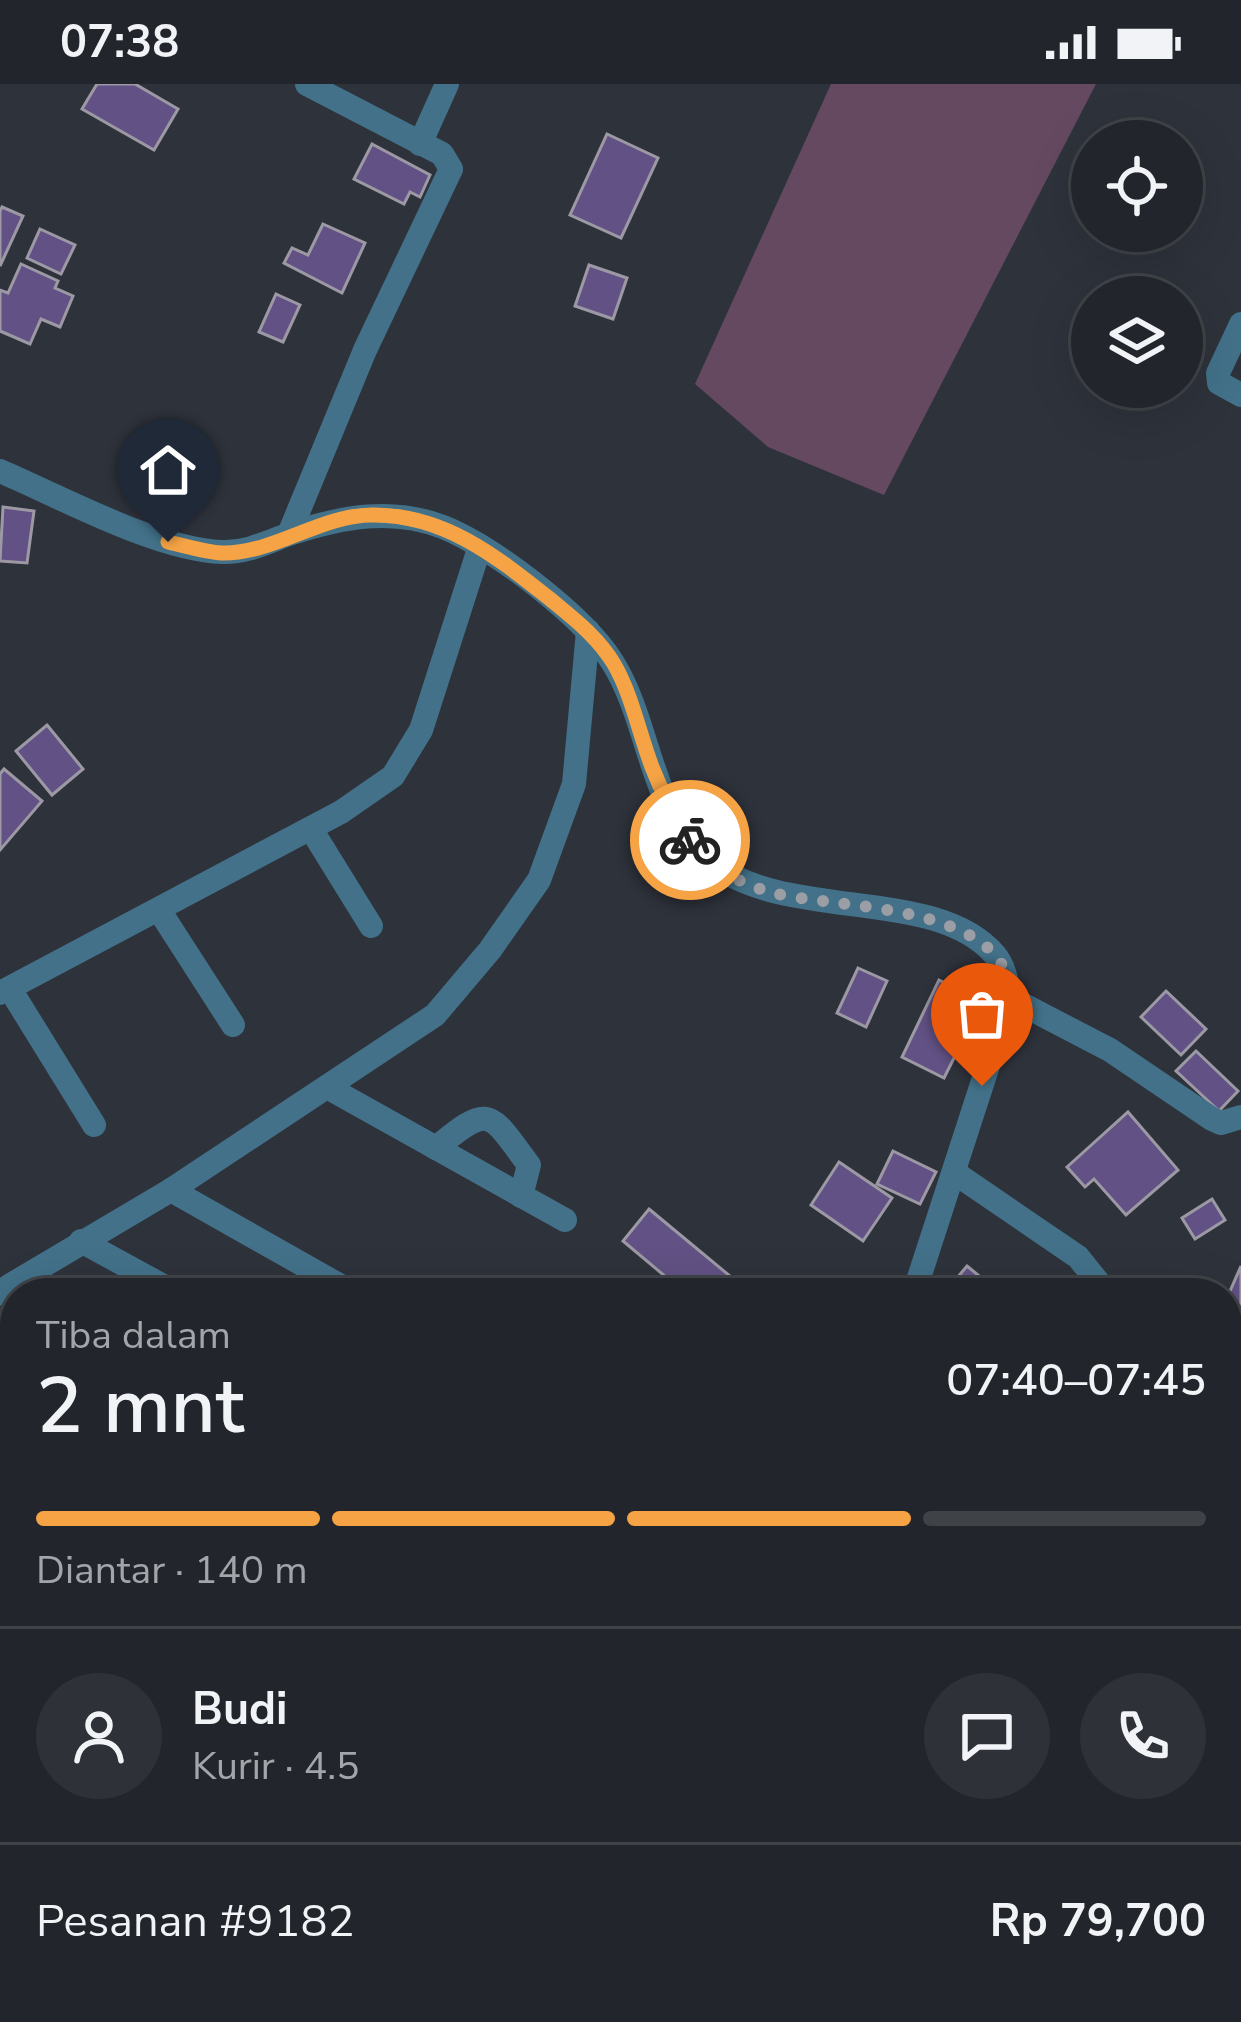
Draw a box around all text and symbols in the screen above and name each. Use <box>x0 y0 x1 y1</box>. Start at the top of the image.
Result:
text: 07:38 <box>60 12 179 73</box>
map controls <box>1071 120 1203 408</box>
button: locate <box>1071 120 1203 252</box>
button: layers <box>1071 276 1203 408</box>
pin <box>117 419 219 542</box>
icon: home <box>135 437 201 503</box>
courier <box>630 780 750 900</box>
icon: bike <box>657 807 723 873</box>
pin <box>931 963 1033 1086</box>
icon: bag <box>949 981 1015 1047</box>
text: Tiba dalam <box>36 1309 231 1362</box>
text: 07:40–07:45 <box>946 1350 1206 1411</box>
text: 2 mnt <box>36 1353 244 1460</box>
text: Diantar · 140 m <box>36 1544 308 1597</box>
button: person <box>36 1673 162 1799</box>
button: chat <box>924 1673 1050 1799</box>
button: phone <box>1080 1673 1206 1799</box>
text: Budi <box>192 1679 288 1740</box>
text: Kurir · 4.5 <box>192 1740 359 1793</box>
text: Pesanan #9182 <box>36 1891 354 1952</box>
text: Rp 79,700 <box>990 1891 1206 1952</box>

